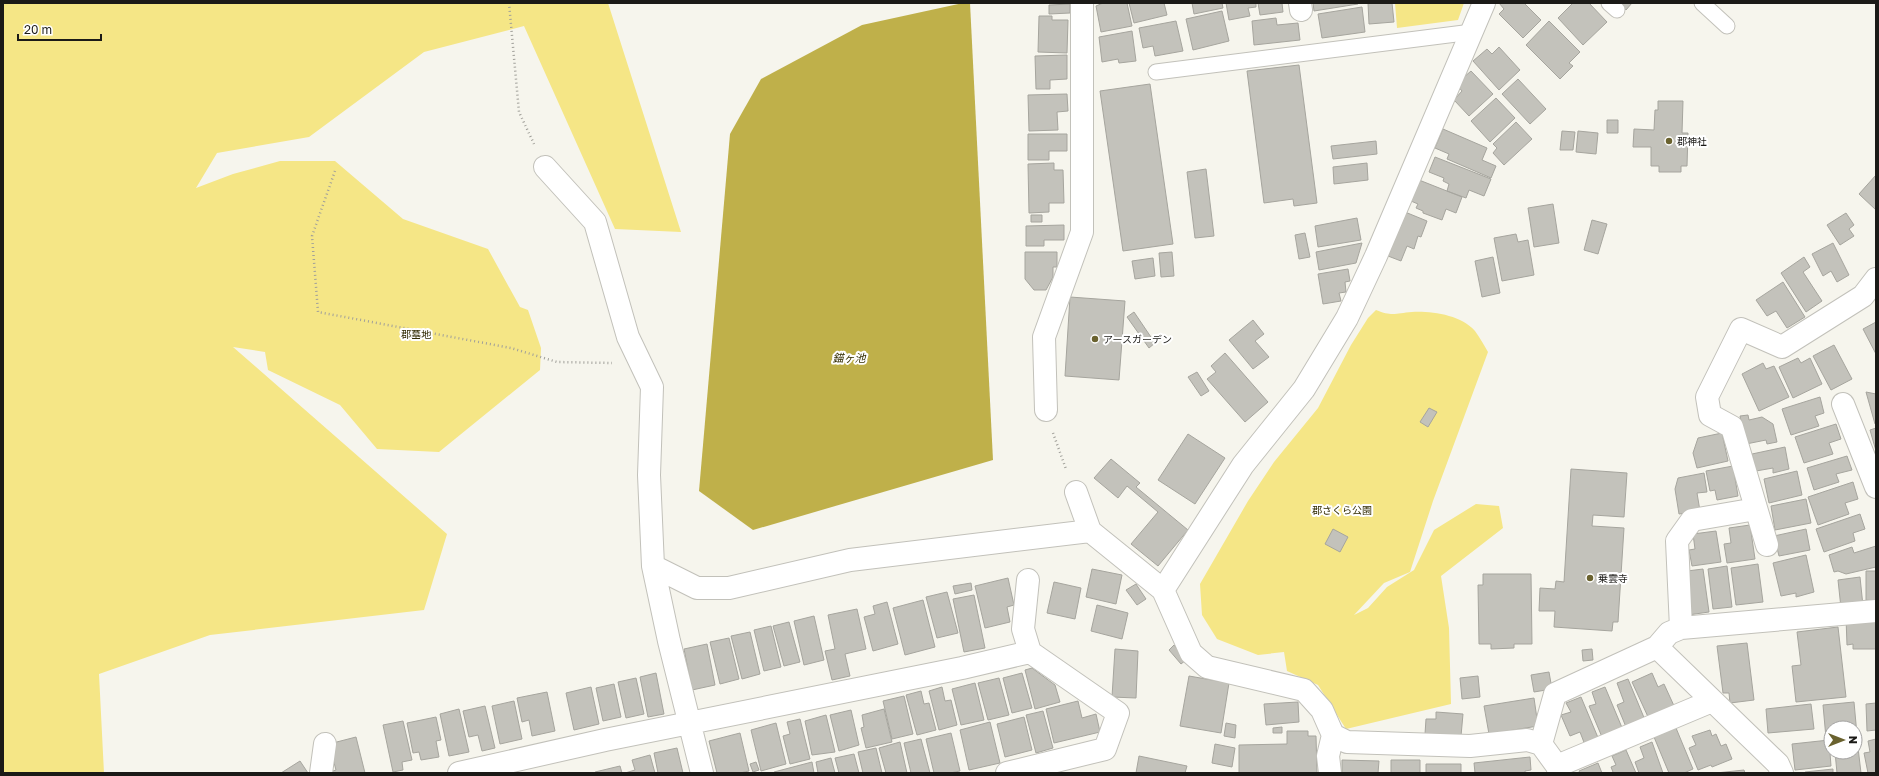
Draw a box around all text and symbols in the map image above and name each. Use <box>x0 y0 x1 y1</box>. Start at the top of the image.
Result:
scale bar <box>18 16 101 42</box>
text: 20 m <box>24 22 52 37</box>
place label: 郡神社 <box>1677 135 1707 147</box>
marker: 郡神社 <box>1664 136 1674 146</box>
park label: 郡墓地 <box>401 328 432 340</box>
place label: アースガーデン <box>1103 333 1172 345</box>
marker: アースガーデン <box>1090 334 1100 344</box>
water label: 錨ヶ池 <box>833 351 866 364</box>
park label: 郡さくら公園 <box>1312 504 1372 516</box>
place label: 乗雲寺 <box>1598 572 1628 584</box>
marker: 乗雲寺 <box>1585 573 1595 583</box>
north arrow <box>1823 720 1863 760</box>
text: N <box>1847 736 1860 744</box>

